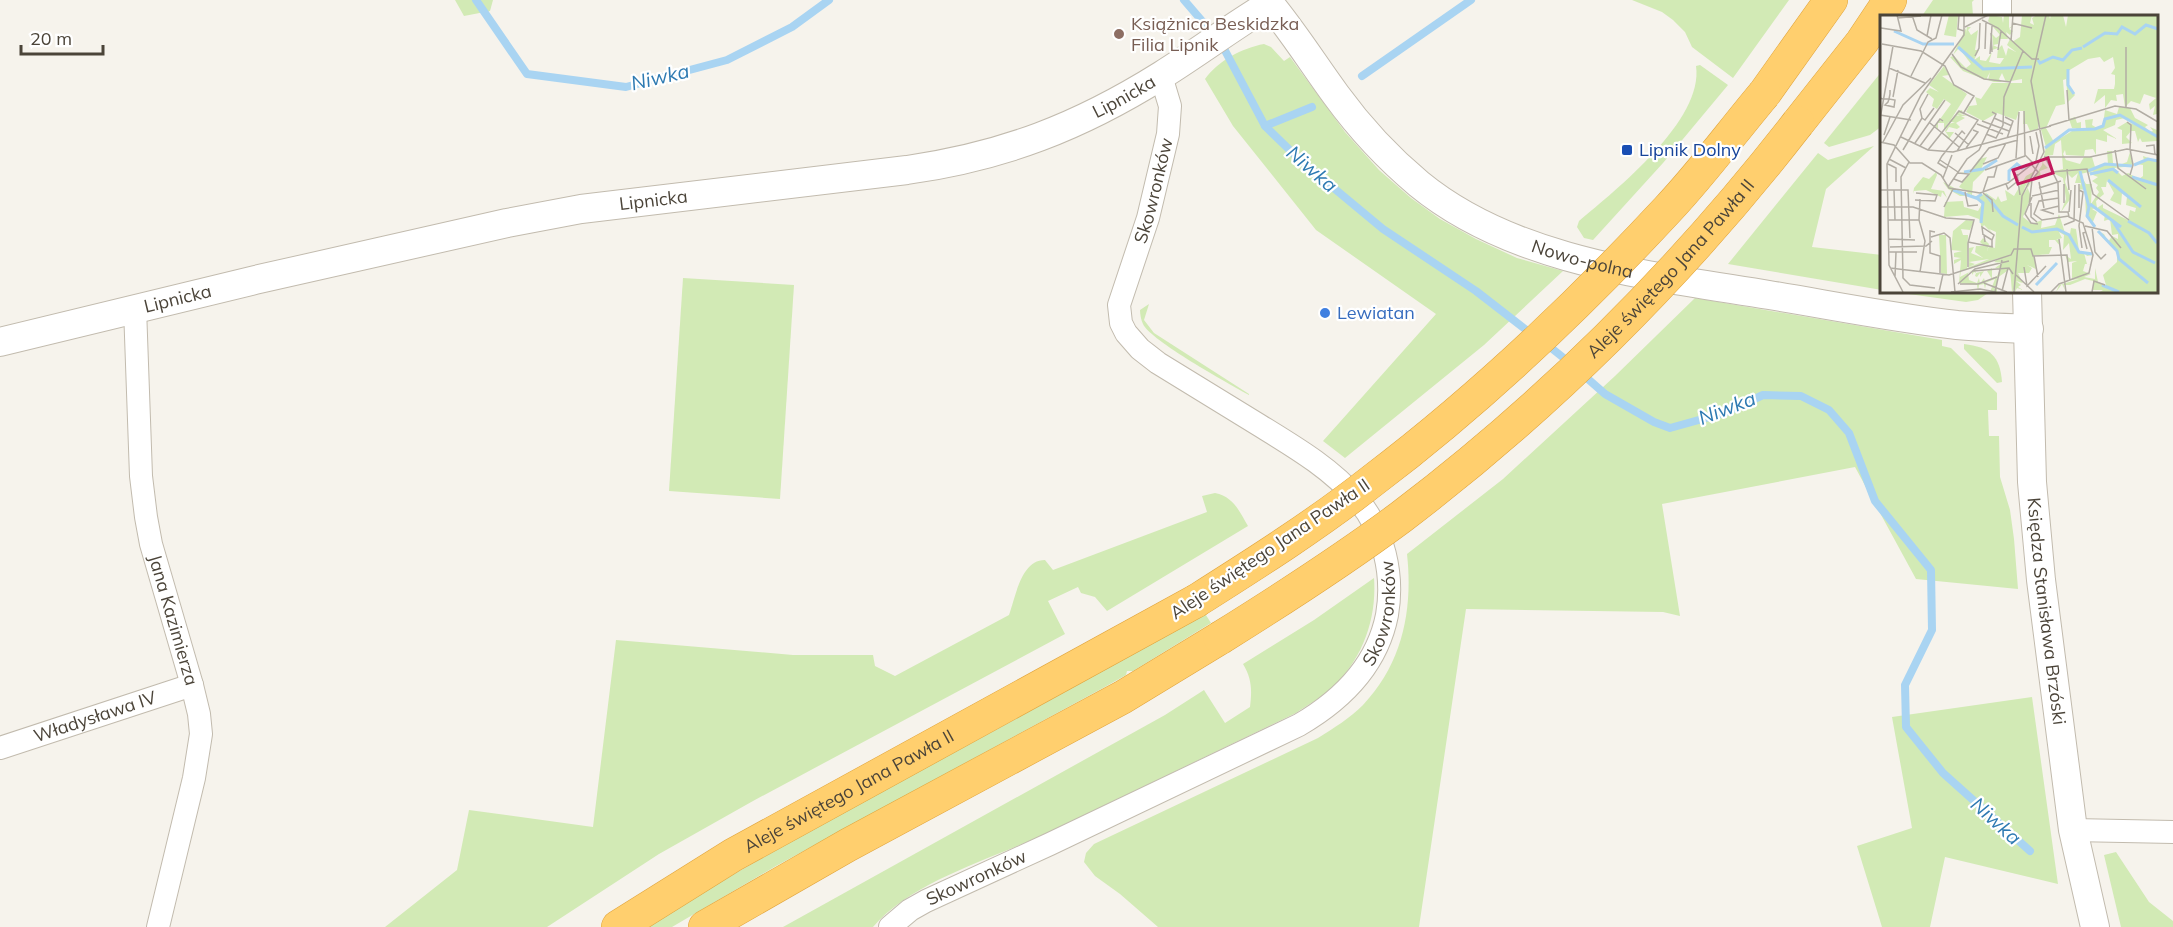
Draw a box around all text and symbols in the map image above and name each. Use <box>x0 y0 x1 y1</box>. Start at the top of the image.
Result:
place label: Książnica Beskidzka Filia Lipnik <box>1131 12 1299 56</box>
inset map <box>1880 15 2158 292</box>
scale bar <box>21 18 104 56</box>
text: 20 m <box>30 27 72 50</box>
marker: Książnica Beskidzka Filia Lipnik <box>1112 27 1126 41</box>
water label: Niwka <box>628 58 692 95</box>
street label: Lipnicka <box>1089 70 1160 123</box>
street label: Skowronków <box>1128 135 1178 246</box>
place label: Lipnik Dolny <box>1639 138 1741 161</box>
water label: Niwka <box>1282 140 1343 198</box>
marker: Lipnik Dolny <box>1620 143 1634 157</box>
street label: Aleje świętego Jana Pawła II <box>1582 174 1759 363</box>
street label: Lipnicka <box>618 184 689 215</box>
street label: Nowo-polna <box>1529 234 1635 283</box>
street label: Lipnicka <box>142 279 214 318</box>
place label: Lewiatan <box>1337 301 1415 324</box>
marker: Lewiatan <box>1318 306 1332 320</box>
water label: Niwka <box>1695 385 1759 430</box>
street label: Aleje świętego Jana Pawła II <box>1166 473 1374 624</box>
street label: Księdza Stanisława Brzóski <box>2022 496 2071 726</box>
street label: Jana Kazimierza <box>144 552 204 688</box>
street label: Skowronków <box>1357 559 1400 670</box>
street label: Władysława IV <box>31 685 159 747</box>
street label: Aleje świętego Jana Pawła II <box>740 724 958 858</box>
water label: Niwka <box>1966 792 2027 850</box>
street label: Skowronków <box>922 844 1030 910</box>

